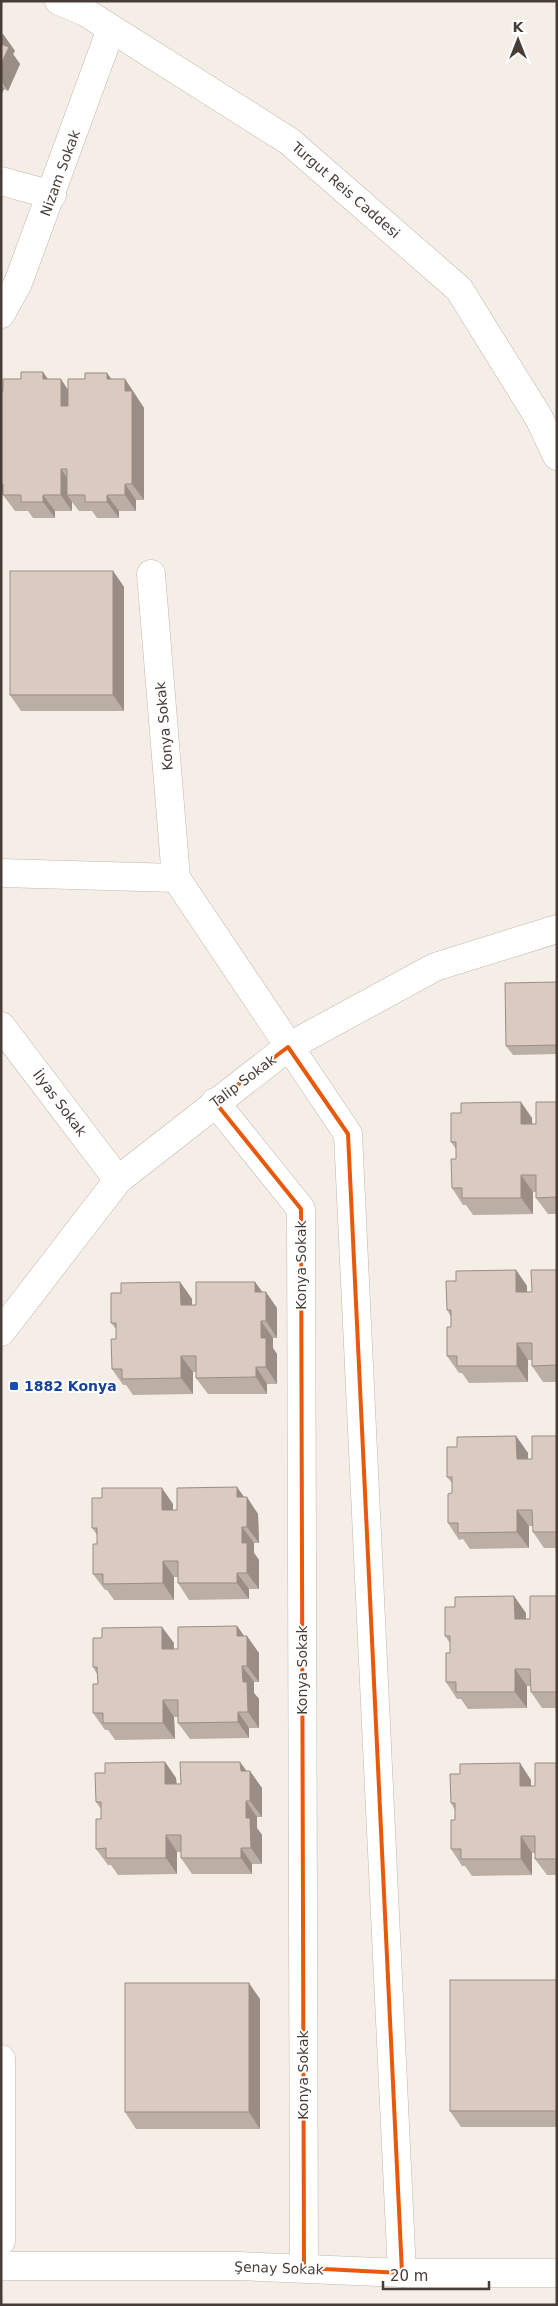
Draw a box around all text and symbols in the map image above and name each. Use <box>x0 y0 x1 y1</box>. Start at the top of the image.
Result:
north arrow <box>493 15 543 65</box>
text: K <box>513 19 525 35</box>
street label: Nizam Sokak <box>37 127 83 218</box>
street label: Turgut Reis Caddesi <box>288 138 403 241</box>
street label: Konya Sokak <box>152 680 176 771</box>
street label: Talip Sokak <box>206 1051 280 1111</box>
street label: İlyas Sokak <box>30 1066 91 1140</box>
street label: Konya Sokak <box>293 1219 309 1310</box>
place label: 1882 Konya <box>24 1378 117 1394</box>
marker: 1882 Konya <box>8 1380 20 1392</box>
street label: Konya Sokak <box>294 1624 310 1715</box>
street label: Konya Sokak <box>295 2029 311 2120</box>
street label: Şenay Sokak <box>234 2258 325 2278</box>
scale bar <box>383 2258 489 2290</box>
text: 20 m <box>390 2267 428 2285</box>

